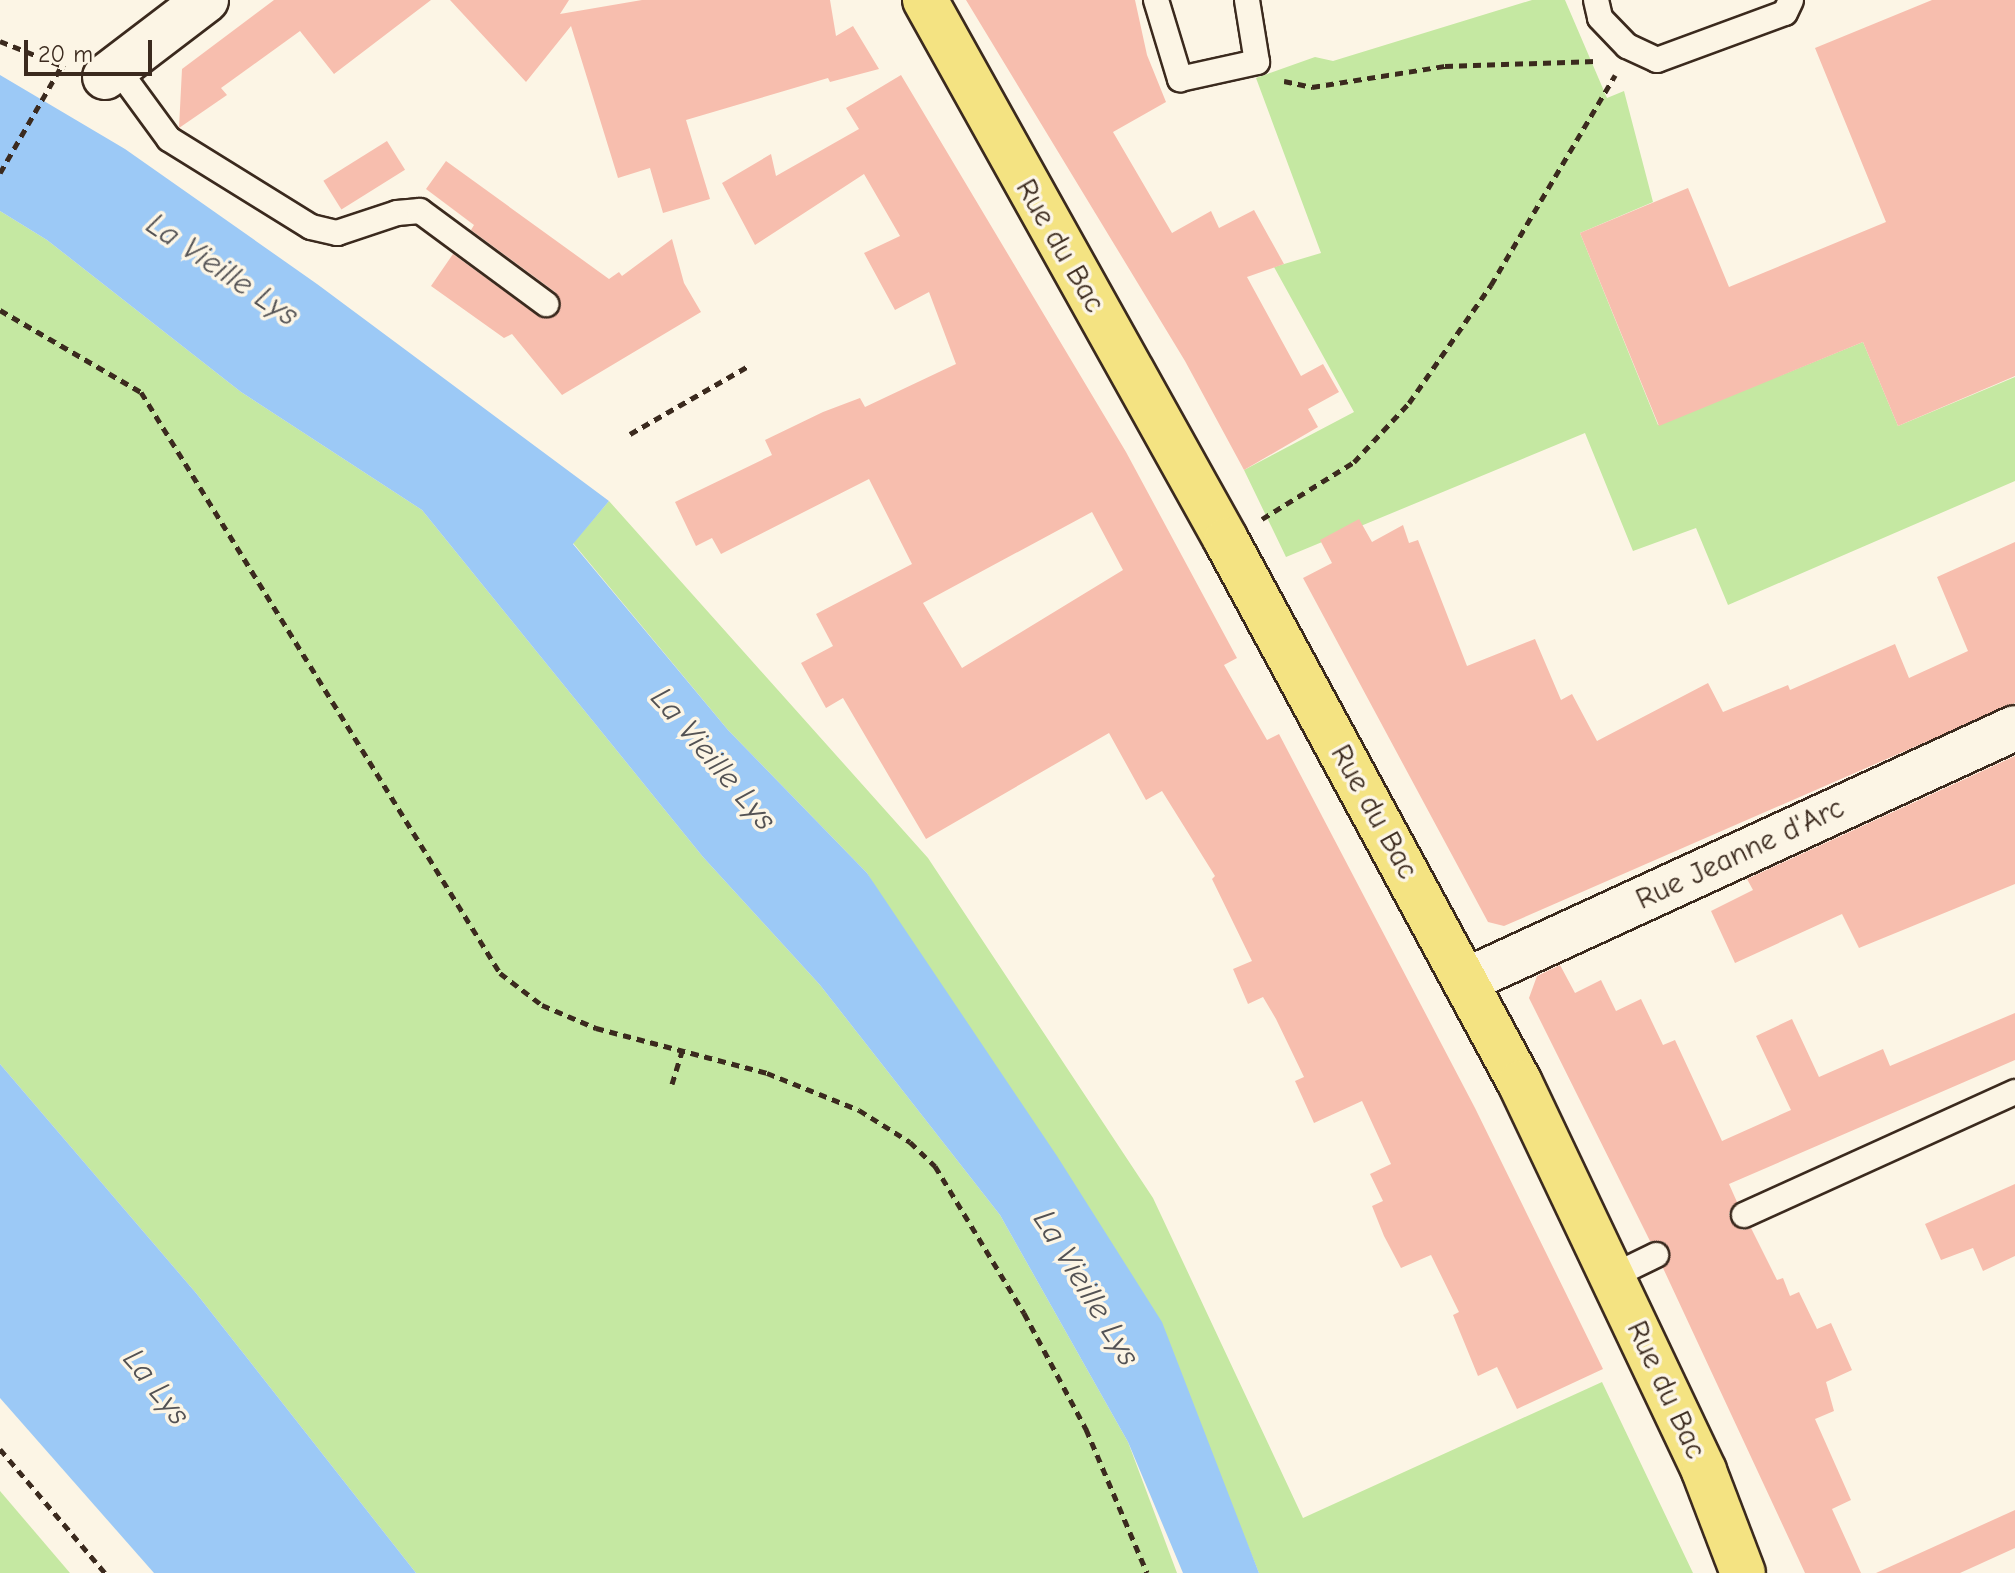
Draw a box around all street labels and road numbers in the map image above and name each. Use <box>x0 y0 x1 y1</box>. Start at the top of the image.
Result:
street label: Rue du Bac <box>1007 173 1113 319</box>
street label: Rue du Bac <box>1322 739 1426 885</box>
street label: Rue Jeanne d'Arc <box>1630 790 1850 918</box>
street label: Rue du Bac <box>1618 1315 1714 1465</box>

